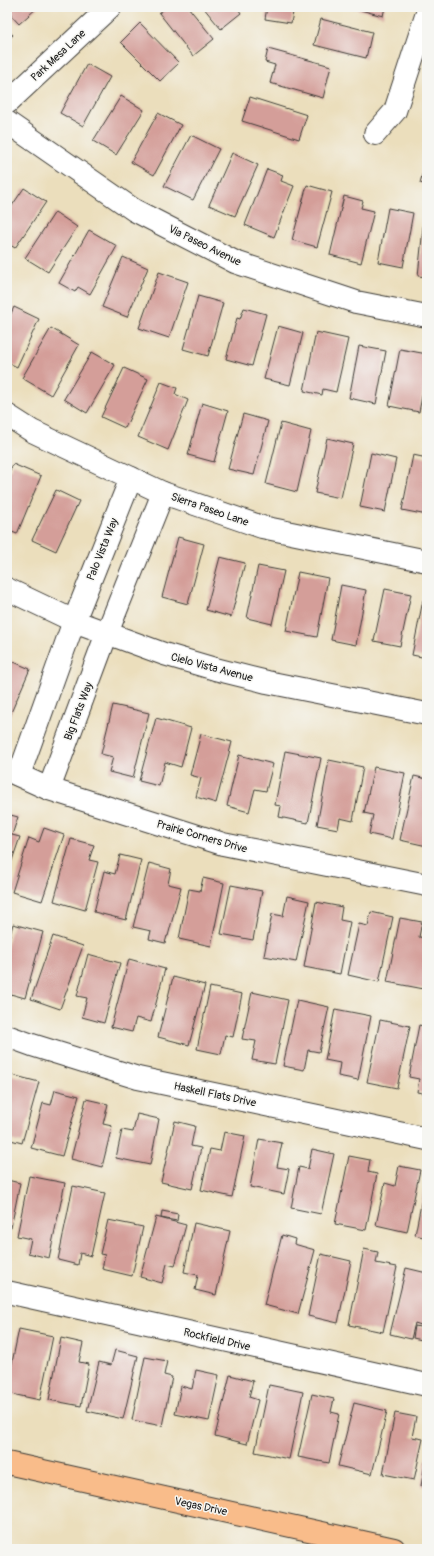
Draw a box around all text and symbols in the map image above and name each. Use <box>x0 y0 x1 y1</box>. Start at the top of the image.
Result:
street label: Park Mesa Lane <box>28 26 89 84</box>
street label: Via Paseo Avenue <box>166 222 244 269</box>
street label: Sierra Paseo Lane <box>169 490 251 529</box>
street label: Palo Vista Way <box>84 516 121 582</box>
street label: Cielo Vista Avenue <box>169 650 255 685</box>
street label: Big Flats Way <box>61 680 96 742</box>
street label: Prairie Corners Drive <box>155 817 249 856</box>
street label: Haskell Flats Drive <box>173 1079 258 1110</box>
street label: Rockfield Drive <box>182 1325 252 1354</box>
street label: Vegas Drive <box>173 1495 229 1519</box>

